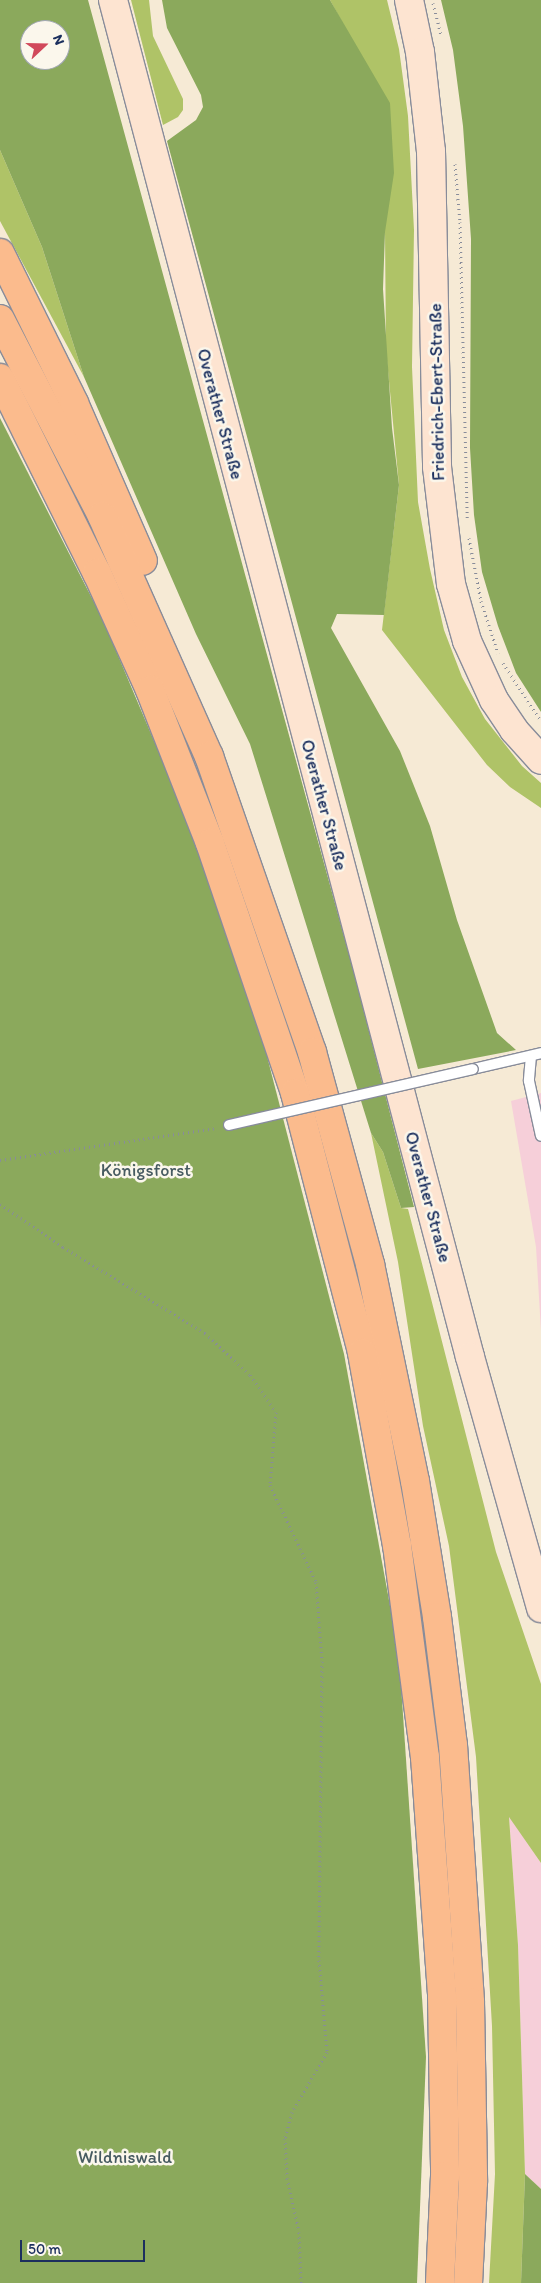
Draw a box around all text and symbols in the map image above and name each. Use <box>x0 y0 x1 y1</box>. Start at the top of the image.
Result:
north arrow <box>20 20 70 70</box>
text: N <box>49 32 68 47</box>
street label: Friedrich-Ebert-Straße <box>425 303 449 481</box>
street label: Overather Straße <box>192 346 248 482</box>
street label: Overather Straße <box>296 737 352 873</box>
street label: Overather Straße <box>400 1129 456 1265</box>
park label: Königsforst <box>101 1159 191 1181</box>
park label: Wildniswald <box>78 2146 172 2168</box>
scale bar <box>22 2230 148 2262</box>
text: 50 m <box>28 2240 61 2258</box>

